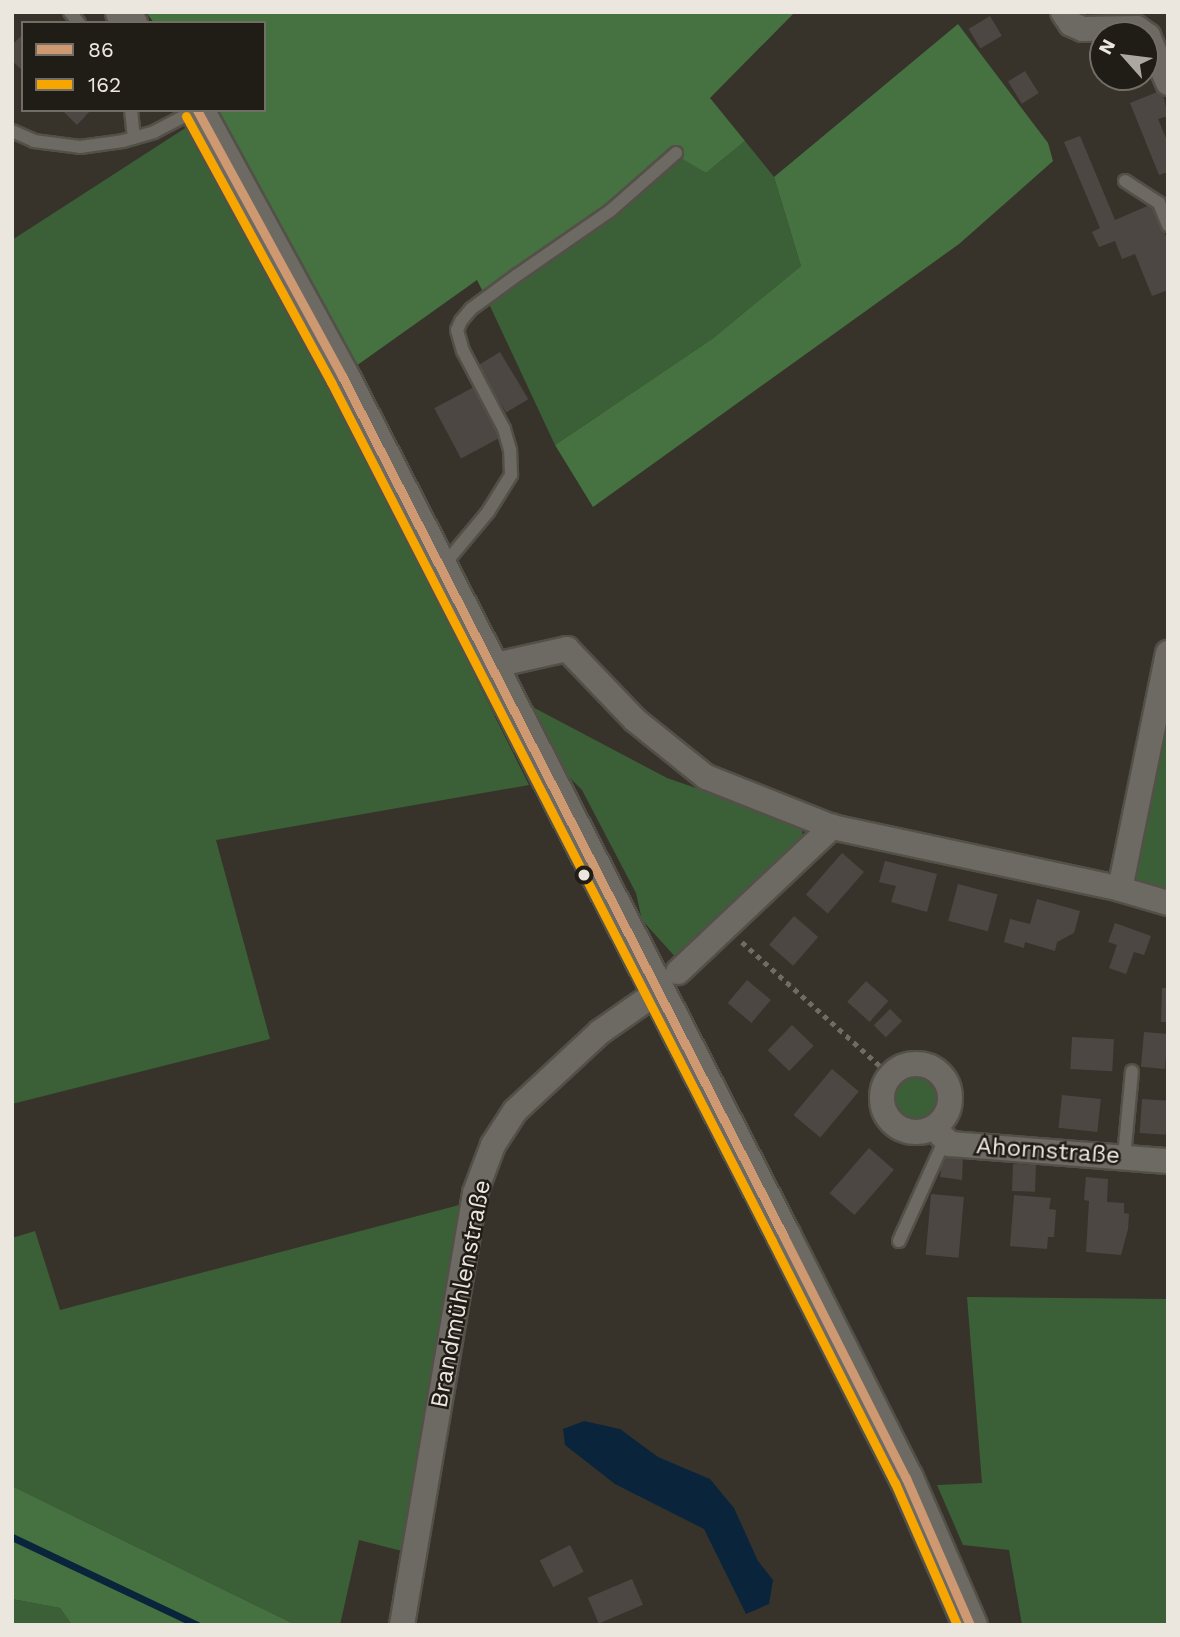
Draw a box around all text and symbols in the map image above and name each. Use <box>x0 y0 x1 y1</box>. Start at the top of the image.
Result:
legend <box>21 21 266 112</box>
north arrow <box>1089 21 1159 91</box>
text: N <box>1093 35 1120 58</box>
text: 86 <box>88 37 114 62</box>
text: 162 <box>88 72 121 97</box>
unlabelled marker <box>577 868 591 882</box>
street label: Ahornstraße <box>975 1132 1121 1170</box>
street label: Brandmühlenstraße <box>425 1178 497 1410</box>

